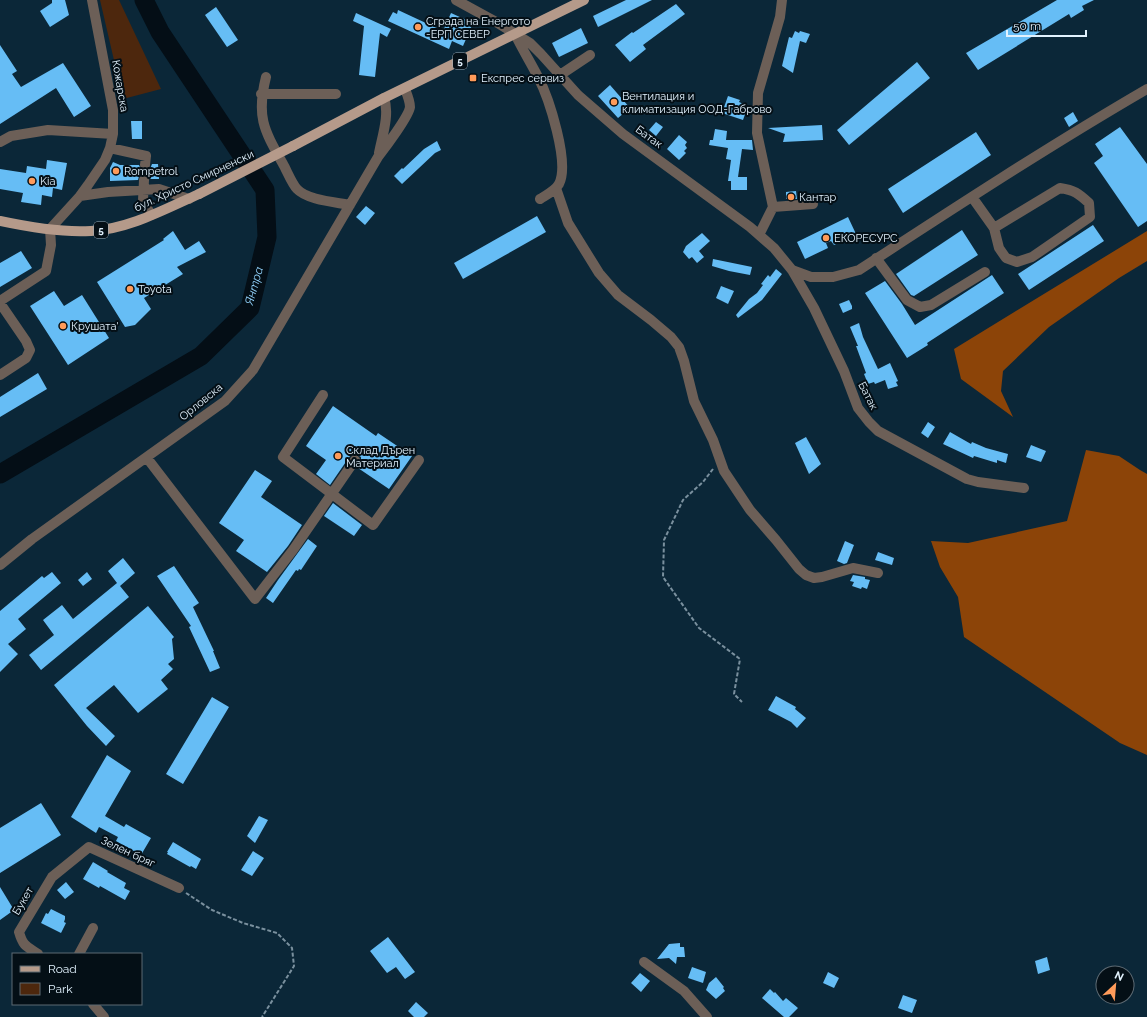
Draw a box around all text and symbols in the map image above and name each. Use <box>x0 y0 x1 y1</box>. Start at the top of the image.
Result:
scale bar <box>1007 12 1086 38</box>
place label: Сграда на Енергото -ЕРП СЕВЕР <box>426 15 531 41</box>
text: 50 m <box>1013 19 1041 33</box>
marker: Сграда на Енергото -ЕРП СЕВЕР <box>413 22 423 32</box>
road number: 5 <box>453 53 467 69</box>
street label: Кожарска <box>109 59 131 113</box>
place label: Експрес сервиз <box>481 72 564 85</box>
marker: Експрес сервиз <box>468 73 478 83</box>
place label: Вентилация и климатизация ООД-Габрово <box>622 90 772 116</box>
marker: Вентилация и климатизация ООД-Габрово <box>609 97 619 107</box>
street label: Батак <box>633 123 665 151</box>
street label: бул. Христо Смирненски <box>132 148 256 214</box>
place label: Rompetrol <box>124 165 178 178</box>
marker: Rompetrol <box>111 166 121 176</box>
place label: Kia <box>40 175 55 188</box>
marker: Kia <box>27 176 37 186</box>
place label: Кантар <box>799 191 837 204</box>
marker: Кантар <box>786 192 796 202</box>
road number: 5 <box>94 222 108 238</box>
place label: ЕКОРЕСУРС <box>834 232 898 245</box>
marker: ЕКОРЕСУРС <box>821 233 831 243</box>
water label: Янтра <box>242 265 266 307</box>
place label: Toyota <box>138 283 172 296</box>
marker: Toyota <box>125 284 135 294</box>
place label: Крушата' <box>71 320 118 333</box>
marker: Крушата' <box>58 321 68 331</box>
street label: Батак <box>855 380 881 413</box>
street label: Орловска <box>177 381 225 423</box>
place label: Склад Дърен Материал <box>346 444 415 470</box>
marker: Склад Дърен Материал <box>333 451 343 461</box>
street label: Зелен бряг <box>99 834 158 870</box>
street label: Букет <box>10 884 37 917</box>
legend <box>12 953 142 1005</box>
text: Road <box>48 962 77 976</box>
north arrow <box>1095 965 1135 1005</box>
text: N <box>1113 969 1126 984</box>
text: Park <box>48 982 73 996</box>

